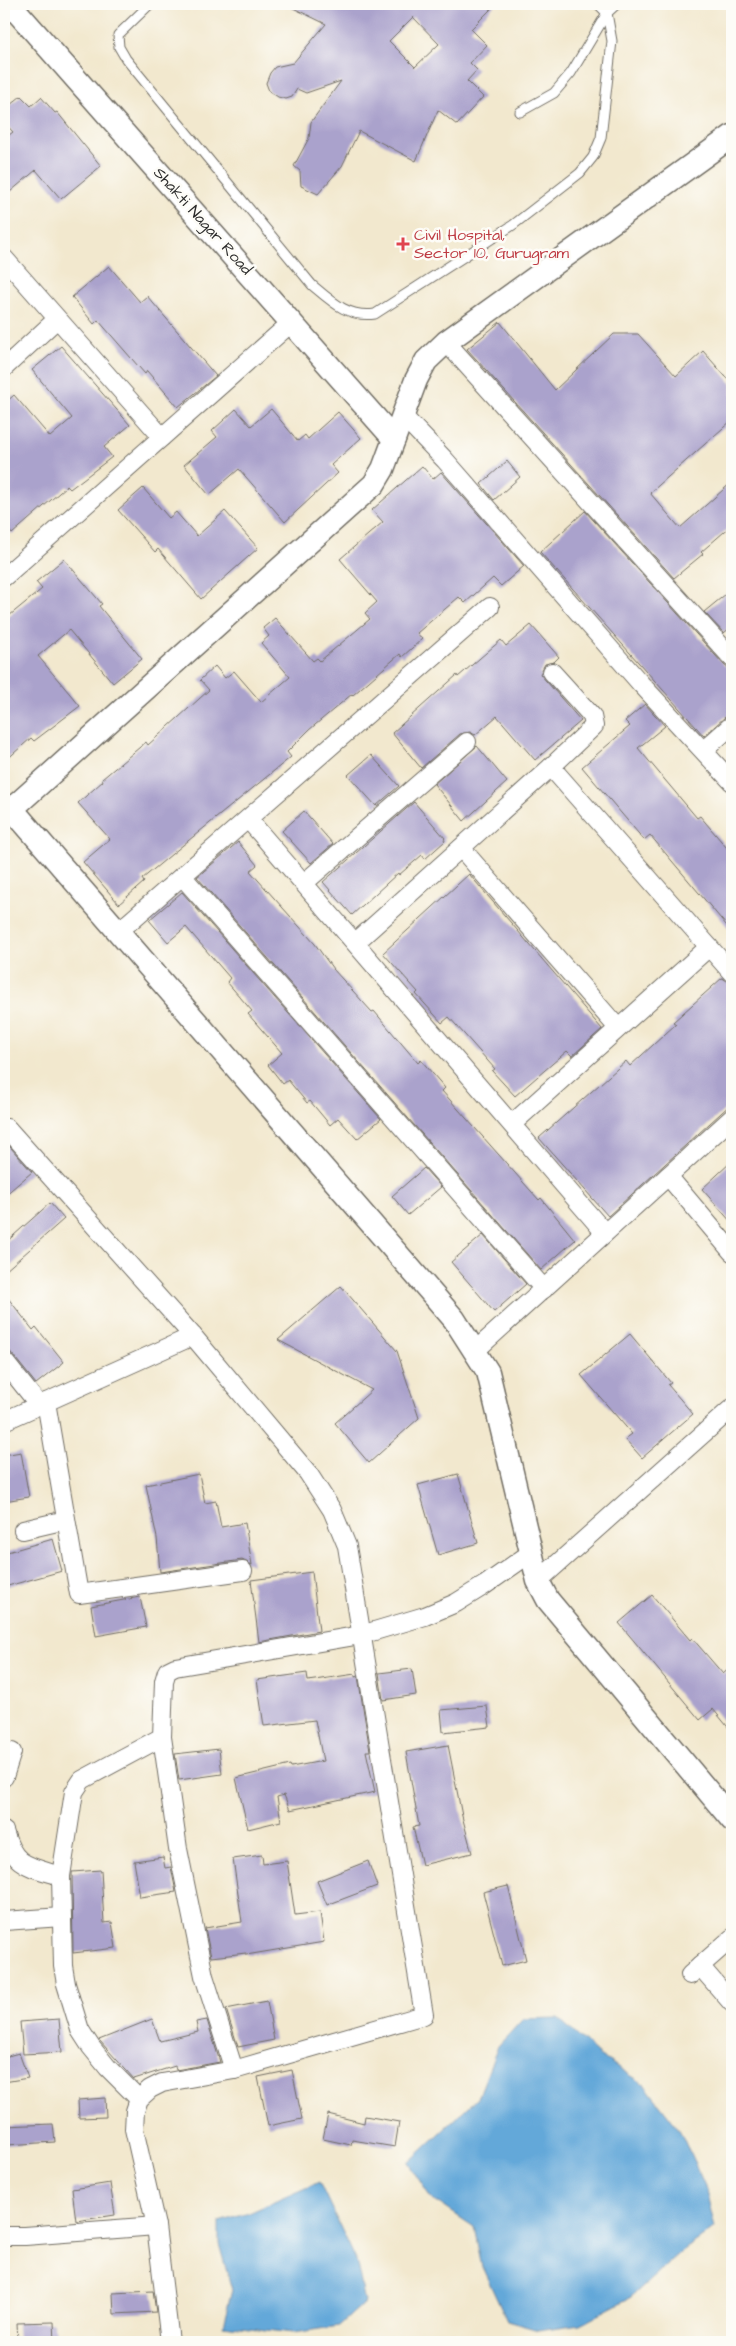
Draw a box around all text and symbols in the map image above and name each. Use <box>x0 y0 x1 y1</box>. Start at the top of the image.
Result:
street label: Shakti Nagar Road <box>148 162 257 280</box>
place label: Civil Hospital, Sector 10, Gurugram <box>414 224 570 265</box>
marker: Civil Hospital, Sector 10, Gurugram <box>396 237 410 251</box>

